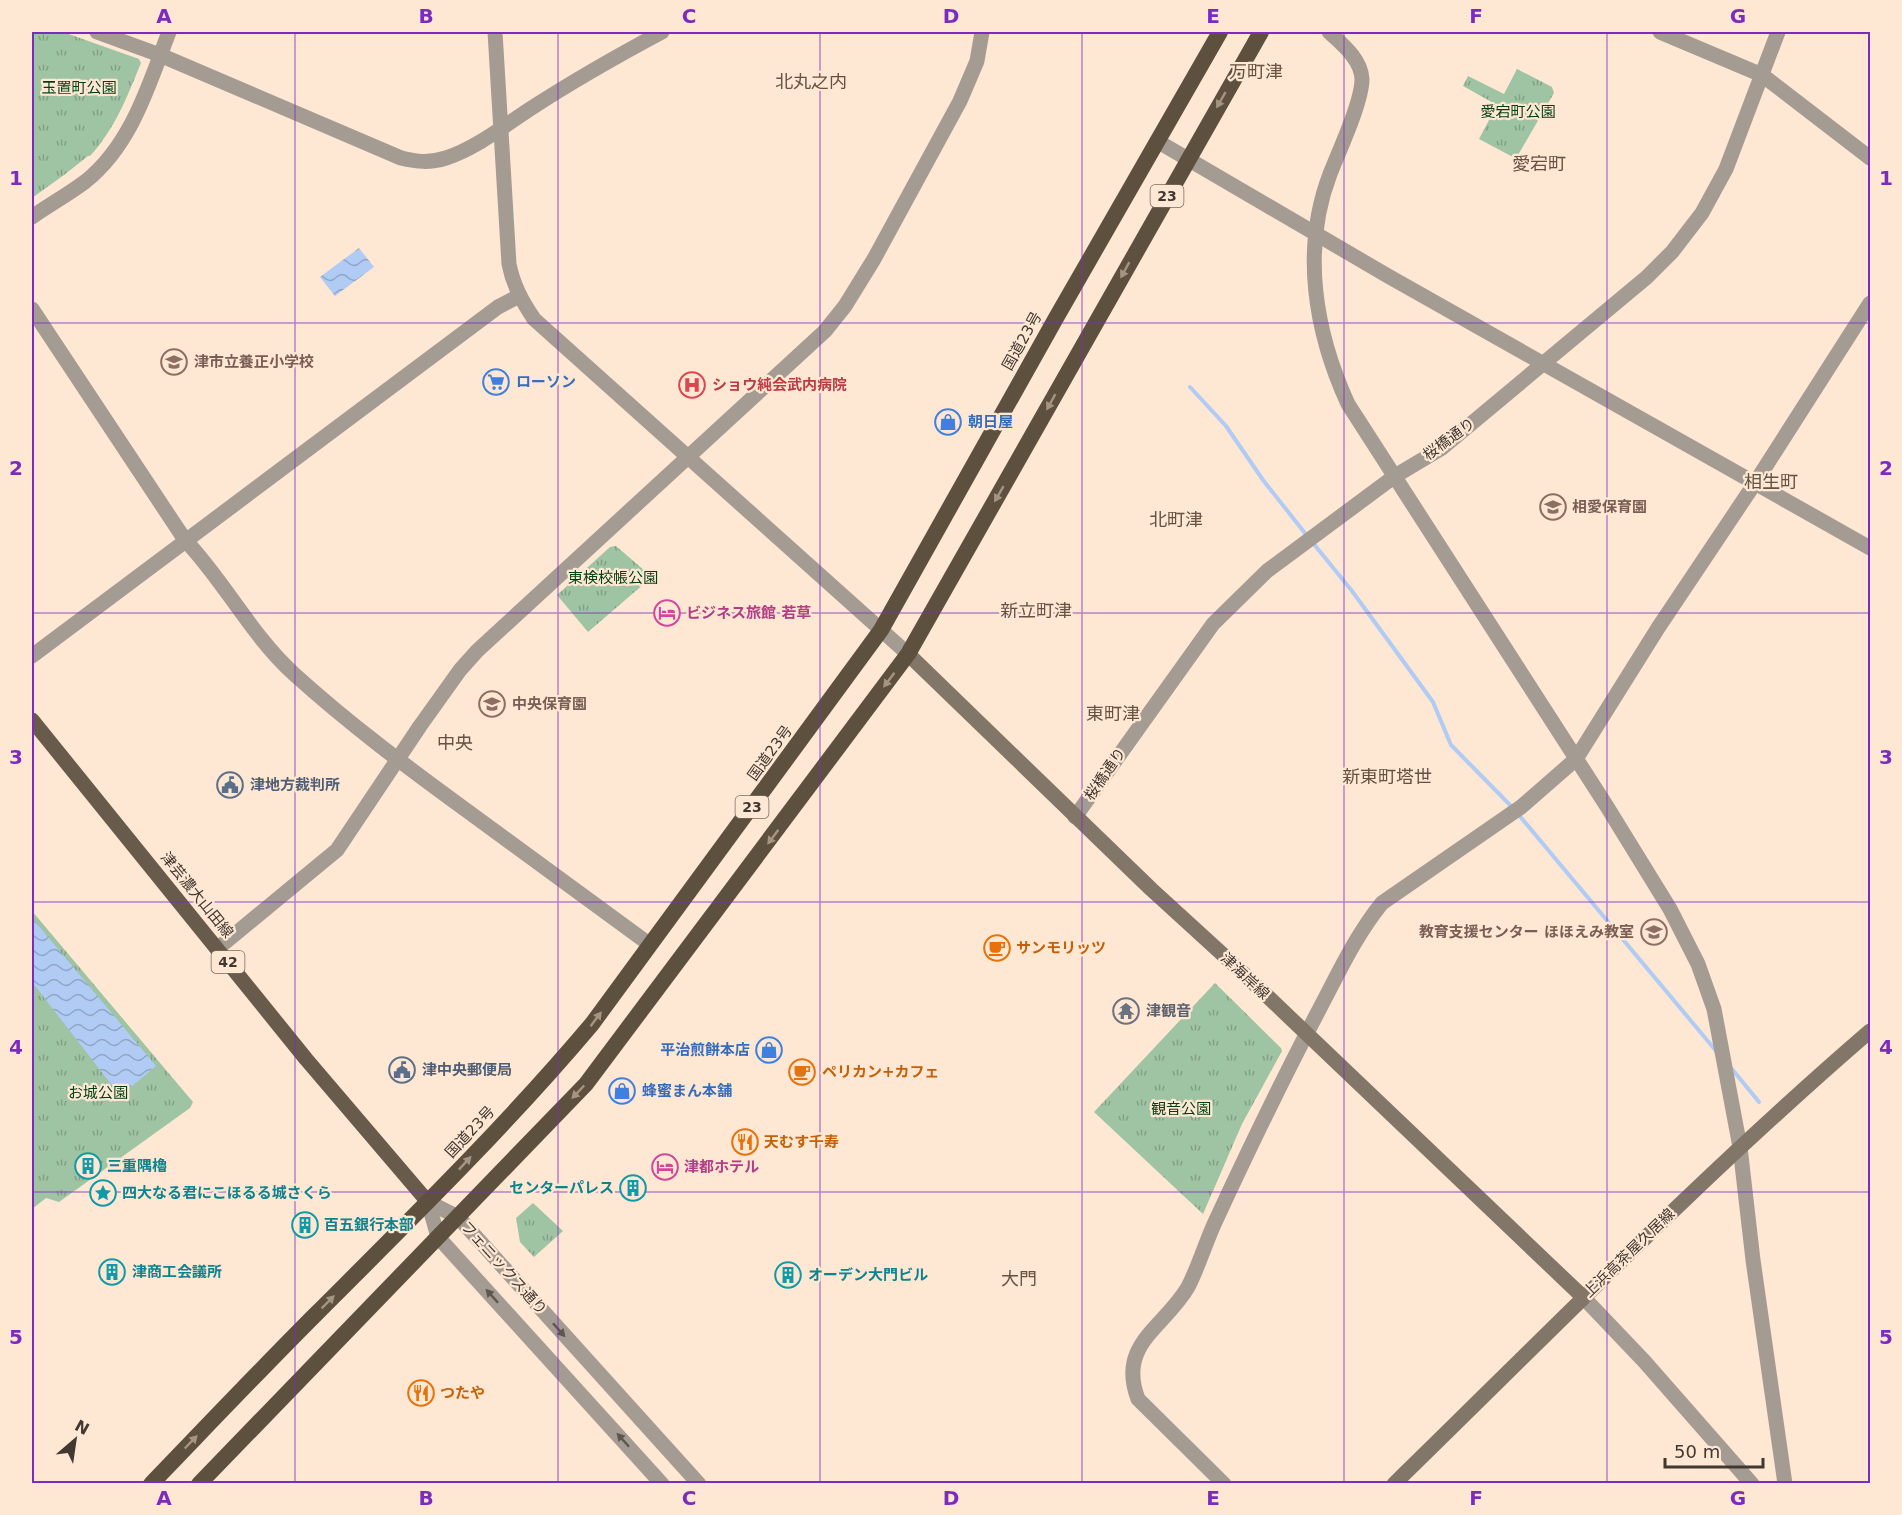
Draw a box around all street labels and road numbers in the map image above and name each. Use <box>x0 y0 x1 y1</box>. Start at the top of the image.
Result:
road number: 23 <box>1150 185 1184 207</box>
street label: 国道23号 <box>999 309 1045 373</box>
street label: 桜橋通り <box>1419 414 1479 464</box>
street label: 国道23号 <box>744 722 796 784</box>
street label: 桜橋通り <box>1080 744 1130 804</box>
road number: 23 <box>736 796 768 818</box>
street label: 津芸濃大山田線 <box>157 849 237 941</box>
street label: 津海岸線 <box>1217 949 1273 1003</box>
road number: 42 <box>212 951 244 973</box>
street label: 国道23号 <box>442 1102 498 1162</box>
street label: 上浜高茶屋久居線 <box>1580 1205 1678 1301</box>
street label: フェニックス通り <box>457 1218 551 1318</box>

